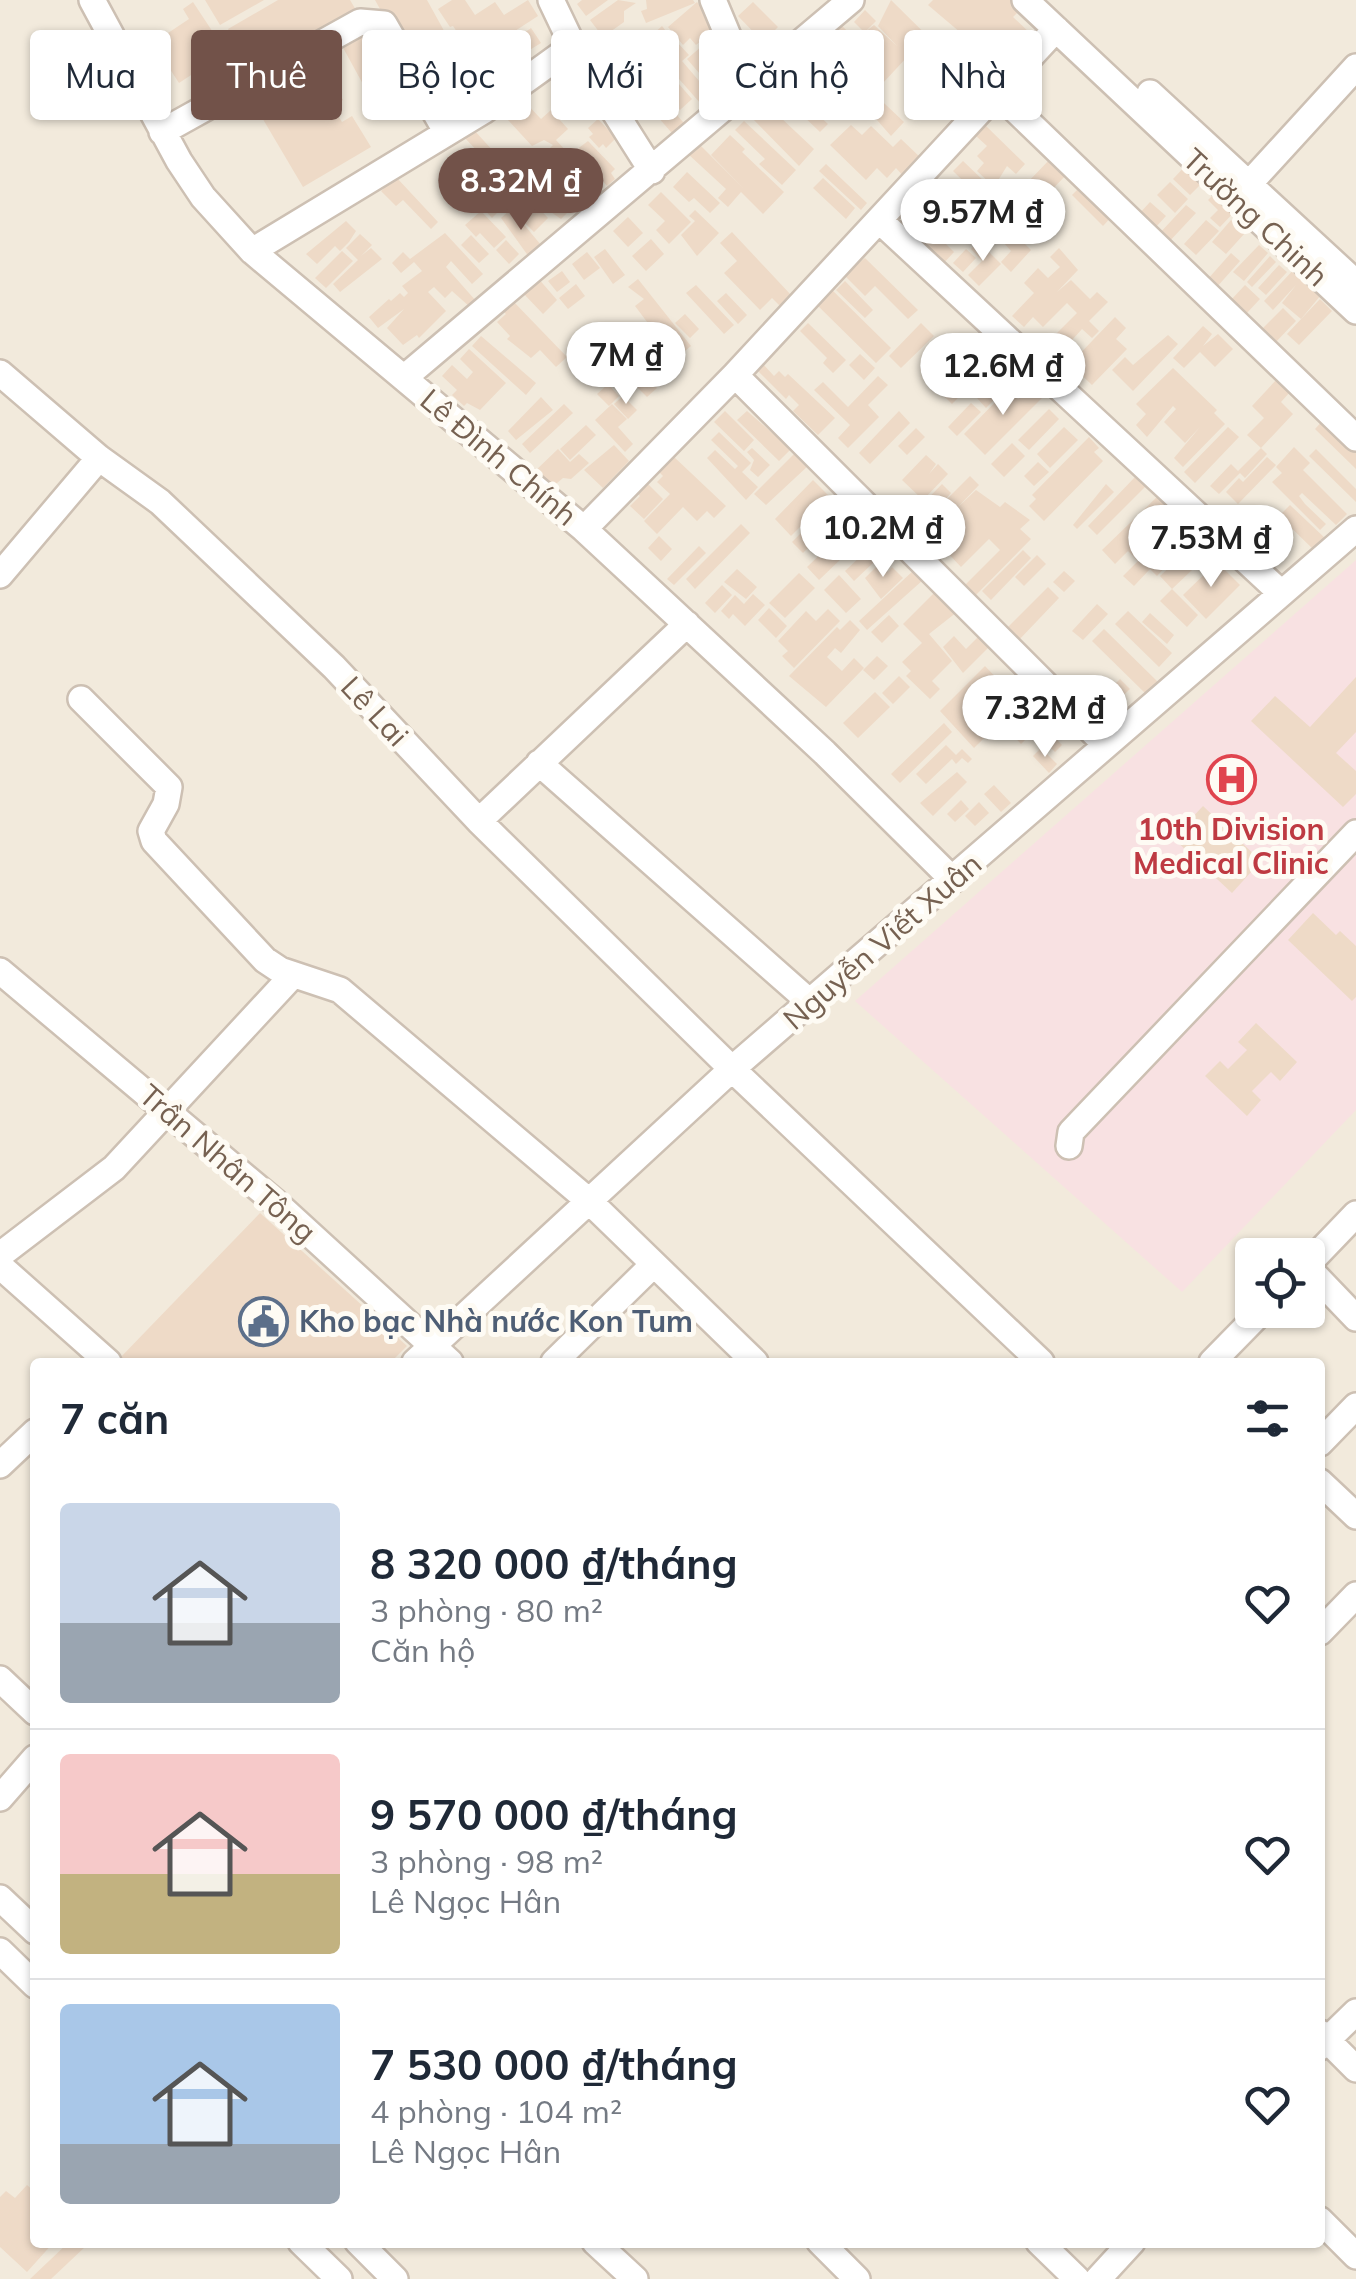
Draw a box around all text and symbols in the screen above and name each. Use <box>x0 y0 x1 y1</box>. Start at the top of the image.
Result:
chip: Mua <box>30 30 171 120</box>
chip: Thuê <box>191 30 342 120</box>
chip: Bộ lọc <box>362 30 531 120</box>
chip: Mới <box>551 30 679 120</box>
chip: Căn hộ <box>699 30 884 120</box>
chip: Nhà <box>904 30 1042 120</box>
street label: Trường Chinh <box>1175 140 1337 294</box>
pin: 8.32M ₫ <box>429 148 613 233</box>
text: 8.32M ₫ <box>460 160 582 200</box>
pin: 9.57M ₫ <box>891 179 1075 264</box>
text: 9.57M ₫ <box>922 191 1044 231</box>
pin: 7M ₫ <box>567 322 685 407</box>
pin: 12.6M ₫ <box>911 333 1095 418</box>
text: 7M ₫ <box>588 334 664 374</box>
text: 12.6M ₫ <box>942 345 1064 385</box>
street label: Lê Đình Chính <box>413 380 585 534</box>
pin: 10.2M ₫ <box>791 495 975 580</box>
pin: 7.53M ₫ <box>1119 505 1303 590</box>
text: 10.2M ₫ <box>822 507 944 547</box>
text: 7.53M ₫ <box>1150 517 1272 557</box>
street label: Lê Lai <box>333 668 417 754</box>
pin: 7.32M ₫ <box>953 675 1137 760</box>
text: 7.32M ₫ <box>984 687 1106 727</box>
hospital icon: 10th Division Medical Clinic <box>1205 754 1257 806</box>
place label: 10th Division Medical Clinic <box>1133 810 1329 882</box>
street label: Nguyễn Viết Xuân <box>775 845 989 1037</box>
street label: Trần Nhân Tông <box>132 1076 324 1250</box>
map controls <box>1235 1238 1325 1328</box>
button: locate <box>1235 1238 1325 1328</box>
public building icon: Kho bạc Nhà nước Kon Tum <box>238 1295 290 1347</box>
place label: Kho bạc Nhà nước Kon Tum <box>299 1302 693 1340</box>
icon: filters <box>1240 1391 1295 1446</box>
text: 7 căn <box>60 1392 169 1445</box>
text: 8 320 000 ₫/tháng <box>370 1537 738 1590</box>
icon: home <box>140 1543 260 1663</box>
icon: heart <box>1240 1576 1295 1631</box>
text: 3 phòng · 80 m² <box>370 1590 603 1630</box>
text: Căn hộ <box>370 1630 475 1670</box>
text: 9 570 000 ₫/tháng <box>370 1788 738 1841</box>
icon: home <box>140 1794 260 1914</box>
icon: heart <box>1240 1827 1295 1882</box>
text: 3 phòng · 98 m² <box>370 1841 603 1881</box>
text: Lê Ngọc Hân <box>370 1881 561 1921</box>
text: 7 530 000 ₫/tháng <box>370 2038 738 2091</box>
icon: home <box>140 2044 260 2164</box>
icon: heart <box>1240 2077 1295 2132</box>
text: 4 phòng · 104 m² <box>370 2091 622 2131</box>
text: Lê Ngọc Hân <box>370 2131 561 2171</box>

